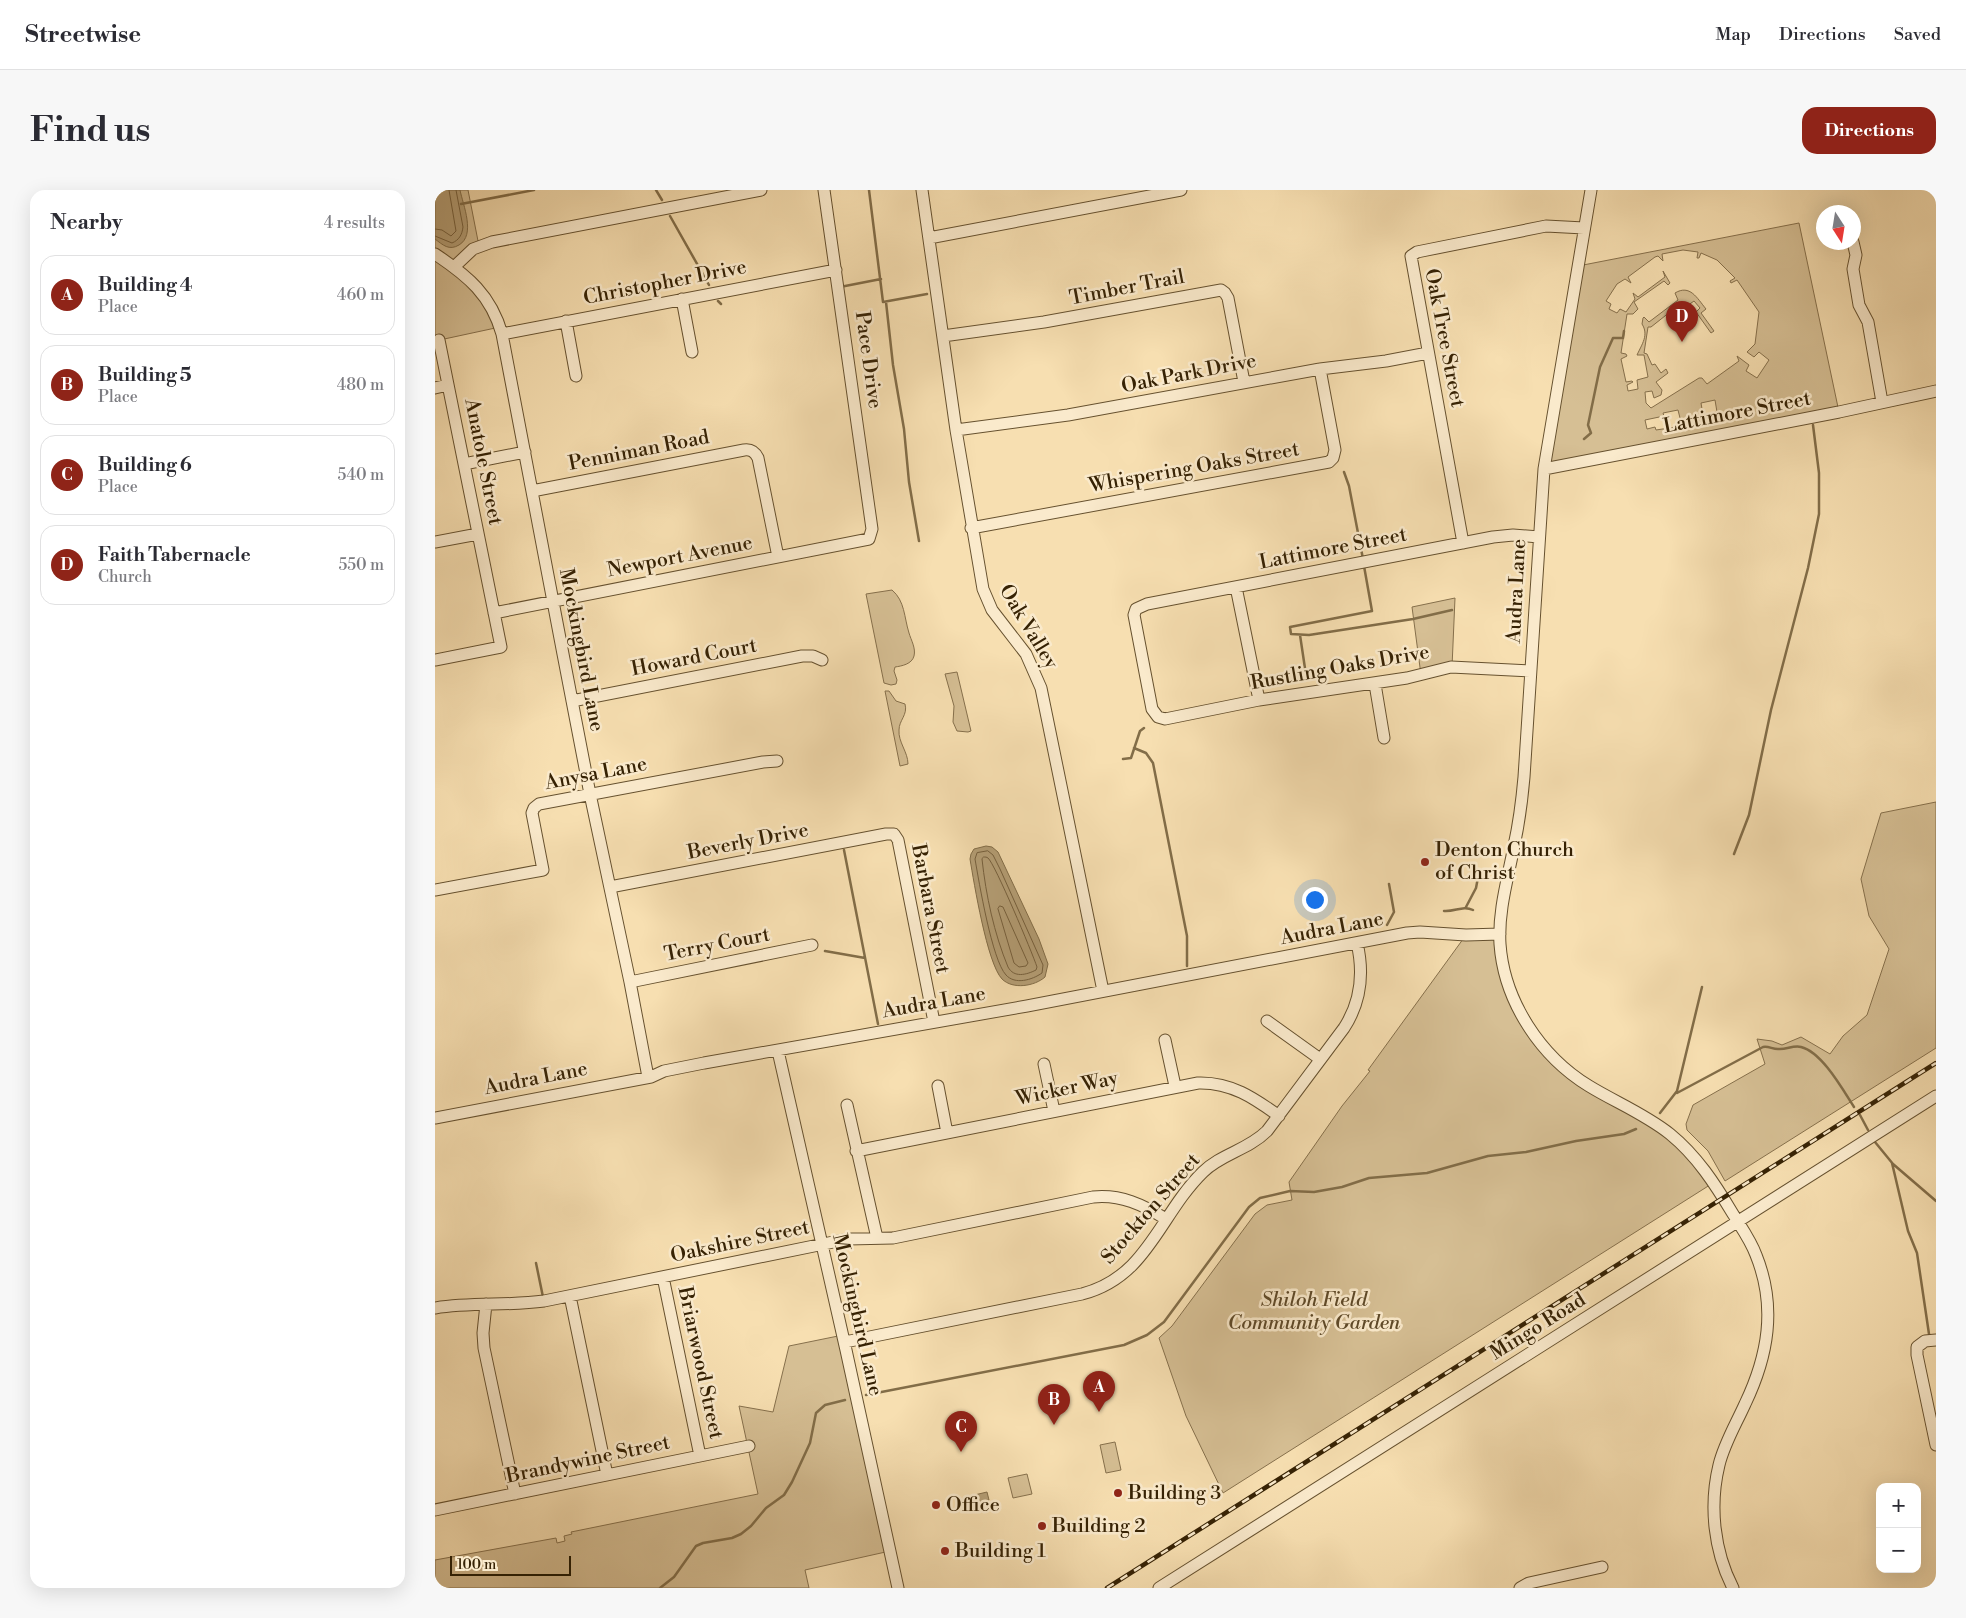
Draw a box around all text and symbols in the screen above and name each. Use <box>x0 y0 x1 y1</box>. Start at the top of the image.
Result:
text: Streetwise <box>25 20 141 50</box>
text: Map <box>1715 23 1751 46</box>
text: Directions <box>1779 23 1866 46</box>
text: Saved <box>1894 23 1941 46</box>
button: Directions <box>1802 107 1936 154</box>
text: Find us <box>30 109 150 152</box>
north arrow <box>1816 205 1861 250</box>
text: Nearby <box>50 210 123 236</box>
text: 4 results <box>324 213 385 233</box>
street label: Christopher Drive <box>581 255 749 311</box>
street label: Timber Trail <box>1067 265 1187 311</box>
street label: Oak Tree Street <box>1418 267 1470 409</box>
text: Building 4 <box>98 273 192 297</box>
text: A <box>61 285 73 305</box>
text: 460 m <box>337 285 384 305</box>
text: Place <box>98 297 138 317</box>
pin: D <box>1666 301 1698 342</box>
street label: Pace Drive <box>849 310 887 410</box>
street label: Oak Park Drive <box>1119 349 1259 399</box>
text: Building 5 <box>98 363 192 387</box>
text: B <box>61 375 73 395</box>
text: 480 m <box>337 375 384 395</box>
street label: Lattimore Street <box>1661 386 1813 440</box>
text: Place <box>98 387 138 407</box>
street label: Anatole Street <box>458 396 508 527</box>
street label: Penniman Road <box>566 425 712 477</box>
street label: Whispering Oaks Street <box>1086 437 1301 499</box>
text: Building 6 <box>98 453 192 477</box>
text: C <box>61 465 73 485</box>
text: 540 m <box>337 465 384 485</box>
text: Place <box>98 477 138 497</box>
street label: Lattimore Street <box>1257 522 1409 576</box>
street label: Newport Avenue <box>605 531 755 583</box>
street label: Audra Lane <box>1502 538 1532 645</box>
text: Faith Tabernacle <box>98 543 251 567</box>
text: D <box>61 555 73 575</box>
text: 550 m <box>338 555 384 575</box>
street label: Mockingbird Lane <box>553 566 609 734</box>
text: Church <box>98 567 152 587</box>
street label: Oak Valley <box>993 580 1063 674</box>
street label: Howard Court <box>629 634 759 682</box>
street label: Rustling Oaks Drive <box>1249 640 1431 696</box>
street label: Anysa Lane <box>542 752 649 796</box>
street label: Beverly Drive <box>684 818 811 866</box>
place label: Denton Church of Christ <box>1435 838 1574 886</box>
street label: Barbara Street <box>905 841 955 976</box>
marker: Denton Church of Christ <box>1419 856 1431 868</box>
your location <box>1302 887 1328 913</box>
street label: Audra Lane <box>1277 907 1386 951</box>
street label: Terry Court <box>662 922 772 968</box>
street label: Audra Lane <box>879 982 988 1025</box>
street label: Audra Lane <box>481 1057 590 1101</box>
street label: Wicker Way <box>1013 1066 1121 1112</box>
street label: Stockton Street <box>1096 1149 1206 1269</box>
street label: Oakshire Street <box>668 1215 812 1269</box>
street label: Mockingbird Lane <box>826 1231 888 1399</box>
street label: Briarwood Street <box>671 1284 728 1441</box>
street label: Mingo Road <box>1485 1287 1591 1366</box>
park label: Shiloh Field Community Garden <box>1228 1288 1401 1336</box>
pin: A <box>1083 1371 1115 1412</box>
pin: B <box>1038 1384 1070 1425</box>
pin: C <box>945 1411 977 1452</box>
street label: Brandywine Street <box>503 1430 672 1490</box>
place label: Building 3 <box>1127 1481 1221 1506</box>
map controls <box>1876 1483 1921 1573</box>
button: + <box>1876 1483 1921 1528</box>
marker: Building 3 <box>1112 1487 1124 1499</box>
place label: Office <box>946 1493 1000 1518</box>
marker: Office <box>930 1499 942 1511</box>
place label: Building 2 <box>1051 1514 1146 1539</box>
marker: Building 2 <box>1036 1520 1048 1532</box>
button: − <box>1876 1528 1921 1573</box>
place label: Building 1 <box>954 1539 1046 1564</box>
marker: Building 1 <box>939 1545 951 1557</box>
scale bar <box>450 1553 571 1576</box>
text: 100 m <box>457 1556 496 1574</box>

